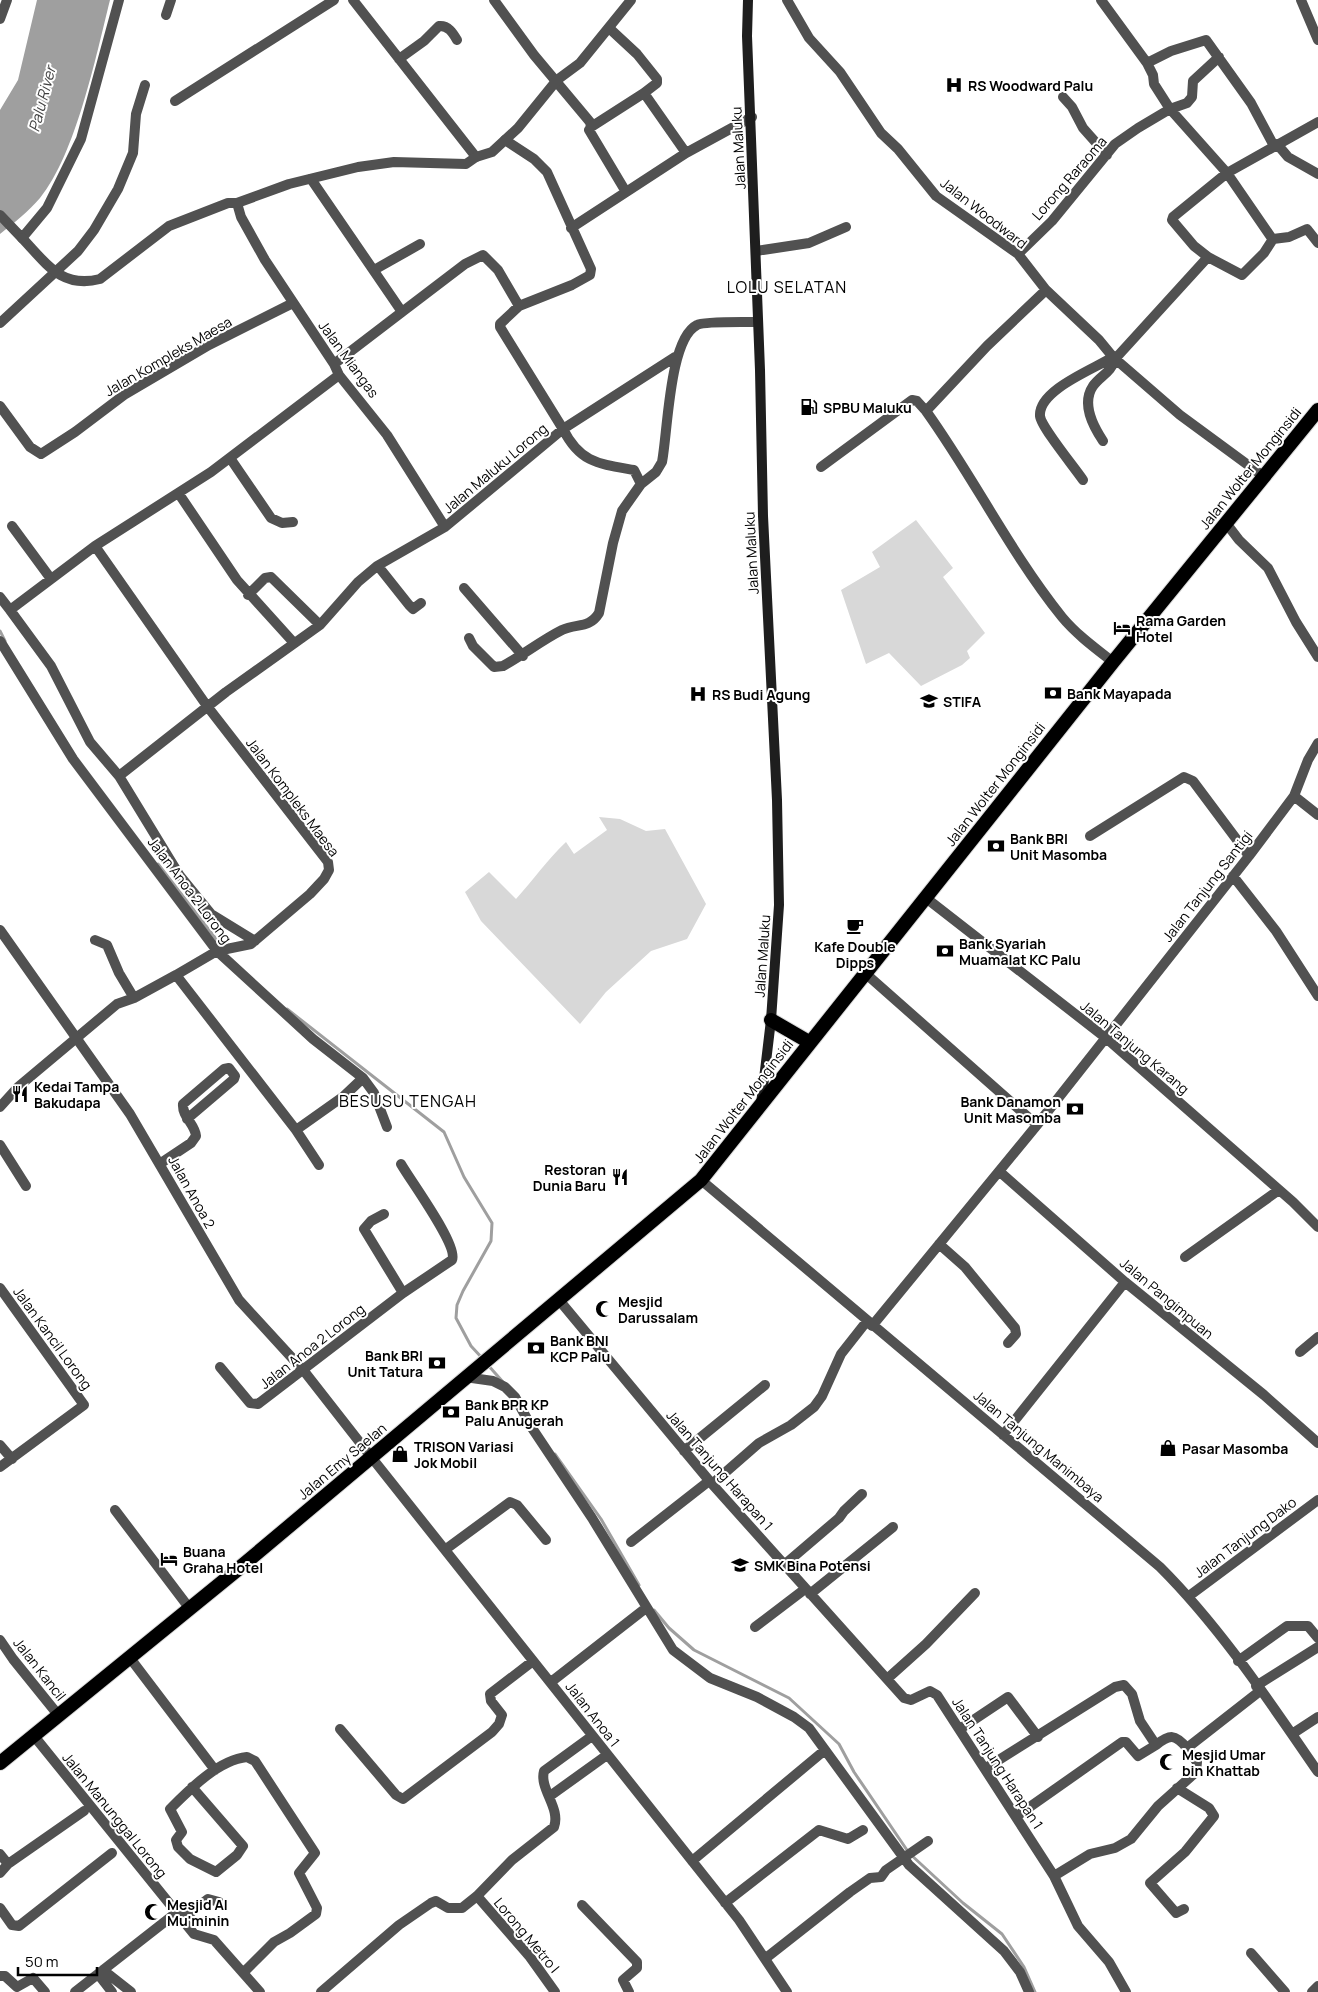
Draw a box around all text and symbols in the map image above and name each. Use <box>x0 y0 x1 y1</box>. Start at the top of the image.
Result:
water label: Palu River <box>23 61 61 134</box>
hospital icon: RS Woodward Palu <box>944 75 964 95</box>
place label: RS Woodward Palu <box>968 76 1093 95</box>
street label: Jalan Maluku <box>726 106 750 190</box>
street label: Lorong Raraoma <box>1027 132 1111 224</box>
street label: Jalan Woodward <box>937 173 1031 253</box>
district label: LOLU SELATAN <box>727 276 847 298</box>
street label: Jalan Kompleks Maesa <box>101 312 235 400</box>
street label: Jalan Miangas <box>315 317 383 401</box>
fuel station icon: SPBU Maluku <box>799 397 819 417</box>
place label: SPBU Maluku <box>823 398 912 417</box>
street label: Jalan Wolter Monginsidi <box>1195 403 1305 533</box>
street label: Jalan Maluku Lorong <box>439 419 551 517</box>
street label: Jalan Maluku <box>739 511 763 595</box>
place label: Rama Garden Hotel <box>1136 611 1226 646</box>
hotel icon: Rama Garden Hotel <box>1112 618 1132 638</box>
bank icon: Bank Mayapada <box>1043 683 1063 703</box>
hospital icon: RS Budi Agung <box>688 684 708 704</box>
place label: Bank Mayapada <box>1067 684 1172 703</box>
place label: RS Budi Agung <box>712 685 810 704</box>
school or university icon: STIFA <box>919 691 939 711</box>
place label: STIFA <box>943 692 982 711</box>
street label: Jalan Wolter Monginsidi <box>941 718 1049 850</box>
street label: Jalan Kompleks Maesa <box>242 734 344 860</box>
street label: Jalan Tanjung Santigi <box>1158 826 1256 946</box>
place label: Bank BRI Unit Masomba <box>1010 829 1107 864</box>
street label: Jalan Anoa 2 Lorong <box>144 833 236 947</box>
bank icon: Bank BRI Unit Masomba <box>986 836 1006 856</box>
street label: Jalan Maluku <box>750 914 774 998</box>
cafe icon: Kafe Double Dipps <box>845 916 865 936</box>
place label: Bank Syariah Muamalat KC Palu <box>959 934 1081 969</box>
place label: Kafe Double Dipps <box>814 937 896 972</box>
bank icon: Bank Syariah Muamalat KC Palu <box>935 941 955 961</box>
street label: Jalan Tanjung Karang <box>1077 996 1193 1098</box>
street label: Jalan Wolter Monginsidi <box>689 1035 797 1167</box>
place label: Kedai Tampa Bakudapa <box>34 1077 119 1112</box>
restaurant icon: Kedai Tampa Bakudapa <box>10 1084 30 1104</box>
district label: BESUSU TENGAH <box>339 1090 477 1112</box>
place label: Bank Danamon Unit Masomba <box>960 1092 1061 1127</box>
bank icon: Bank Danamon Unit Masomba <box>1065 1099 1085 1119</box>
street label: Jalan Anoa 2 <box>164 1152 220 1232</box>
place label: Restoran Dunia Baru <box>533 1160 606 1195</box>
restaurant icon: Restoran Dunia Baru <box>610 1167 630 1187</box>
street label: Jalan Pangimpuan <box>1116 1253 1218 1343</box>
street label: Jalan Kancil Lorong <box>9 1283 97 1393</box>
place label: Mesjid Darussalam <box>618 1292 698 1327</box>
street label: Jalan Anoa 2 Lorong <box>256 1299 368 1393</box>
mosque icon: Mesjid Darussalam <box>594 1299 614 1319</box>
place label: Bank BNI KCP Palu <box>550 1331 610 1366</box>
bank icon: Bank BNI KCP Palu <box>526 1338 546 1358</box>
place label: Bank BRI Unit Tatura <box>348 1346 423 1381</box>
bank icon: Bank BRI Unit Tatura <box>427 1353 447 1373</box>
street label: Jalan Tanjung Manimbaya <box>970 1386 1108 1506</box>
place label: Bank BPR KP Palu Anugerah <box>465 1395 564 1430</box>
bank icon: Bank BPR KP Palu Anugerah <box>441 1402 461 1422</box>
street label: Jalan Tanjung Harapan 1 <box>662 1406 778 1534</box>
street label: Jalan Emy Saelan <box>294 1418 390 1504</box>
place label: TRISON Variasi Jok Mobil <box>414 1437 514 1472</box>
shop icon: Pasar Masomba <box>1158 1438 1178 1458</box>
place label: Pasar Masomba <box>1182 1439 1288 1458</box>
shop icon: TRISON Variasi Jok Mobil <box>390 1444 410 1464</box>
street label: Jalan Tanjung Dako <box>1190 1492 1300 1582</box>
place label: Buana Graha Hotel <box>183 1542 263 1577</box>
hotel icon: Buana Graha Hotel <box>159 1549 179 1569</box>
school or university icon: SMK Bina Potensi <box>730 1555 750 1575</box>
place label: SMK Bina Potensi <box>754 1556 871 1575</box>
street label: Jalan Kancil <box>9 1634 71 1704</box>
street label: Jalan Anoa 1 <box>562 1677 624 1751</box>
street label: Jalan Tanjung Harapan 1 <box>948 1693 1048 1833</box>
place label: Mesjid Umar bin Khattab <box>1182 1745 1266 1780</box>
street label: Jalan Manunggal Lorong <box>58 1748 172 1882</box>
mosque icon: Mesjid Umar bin Khattab <box>1158 1752 1178 1772</box>
street label: Lorong Metro I <box>490 1893 564 1977</box>
place label: Mesjid Al Mu'minin <box>167 1895 229 1930</box>
mosque icon: Mesjid Al Mu'minin <box>143 1902 163 1922</box>
scale bar <box>18 1944 96 1976</box>
text: 50 m <box>25 1951 59 1972</box>

